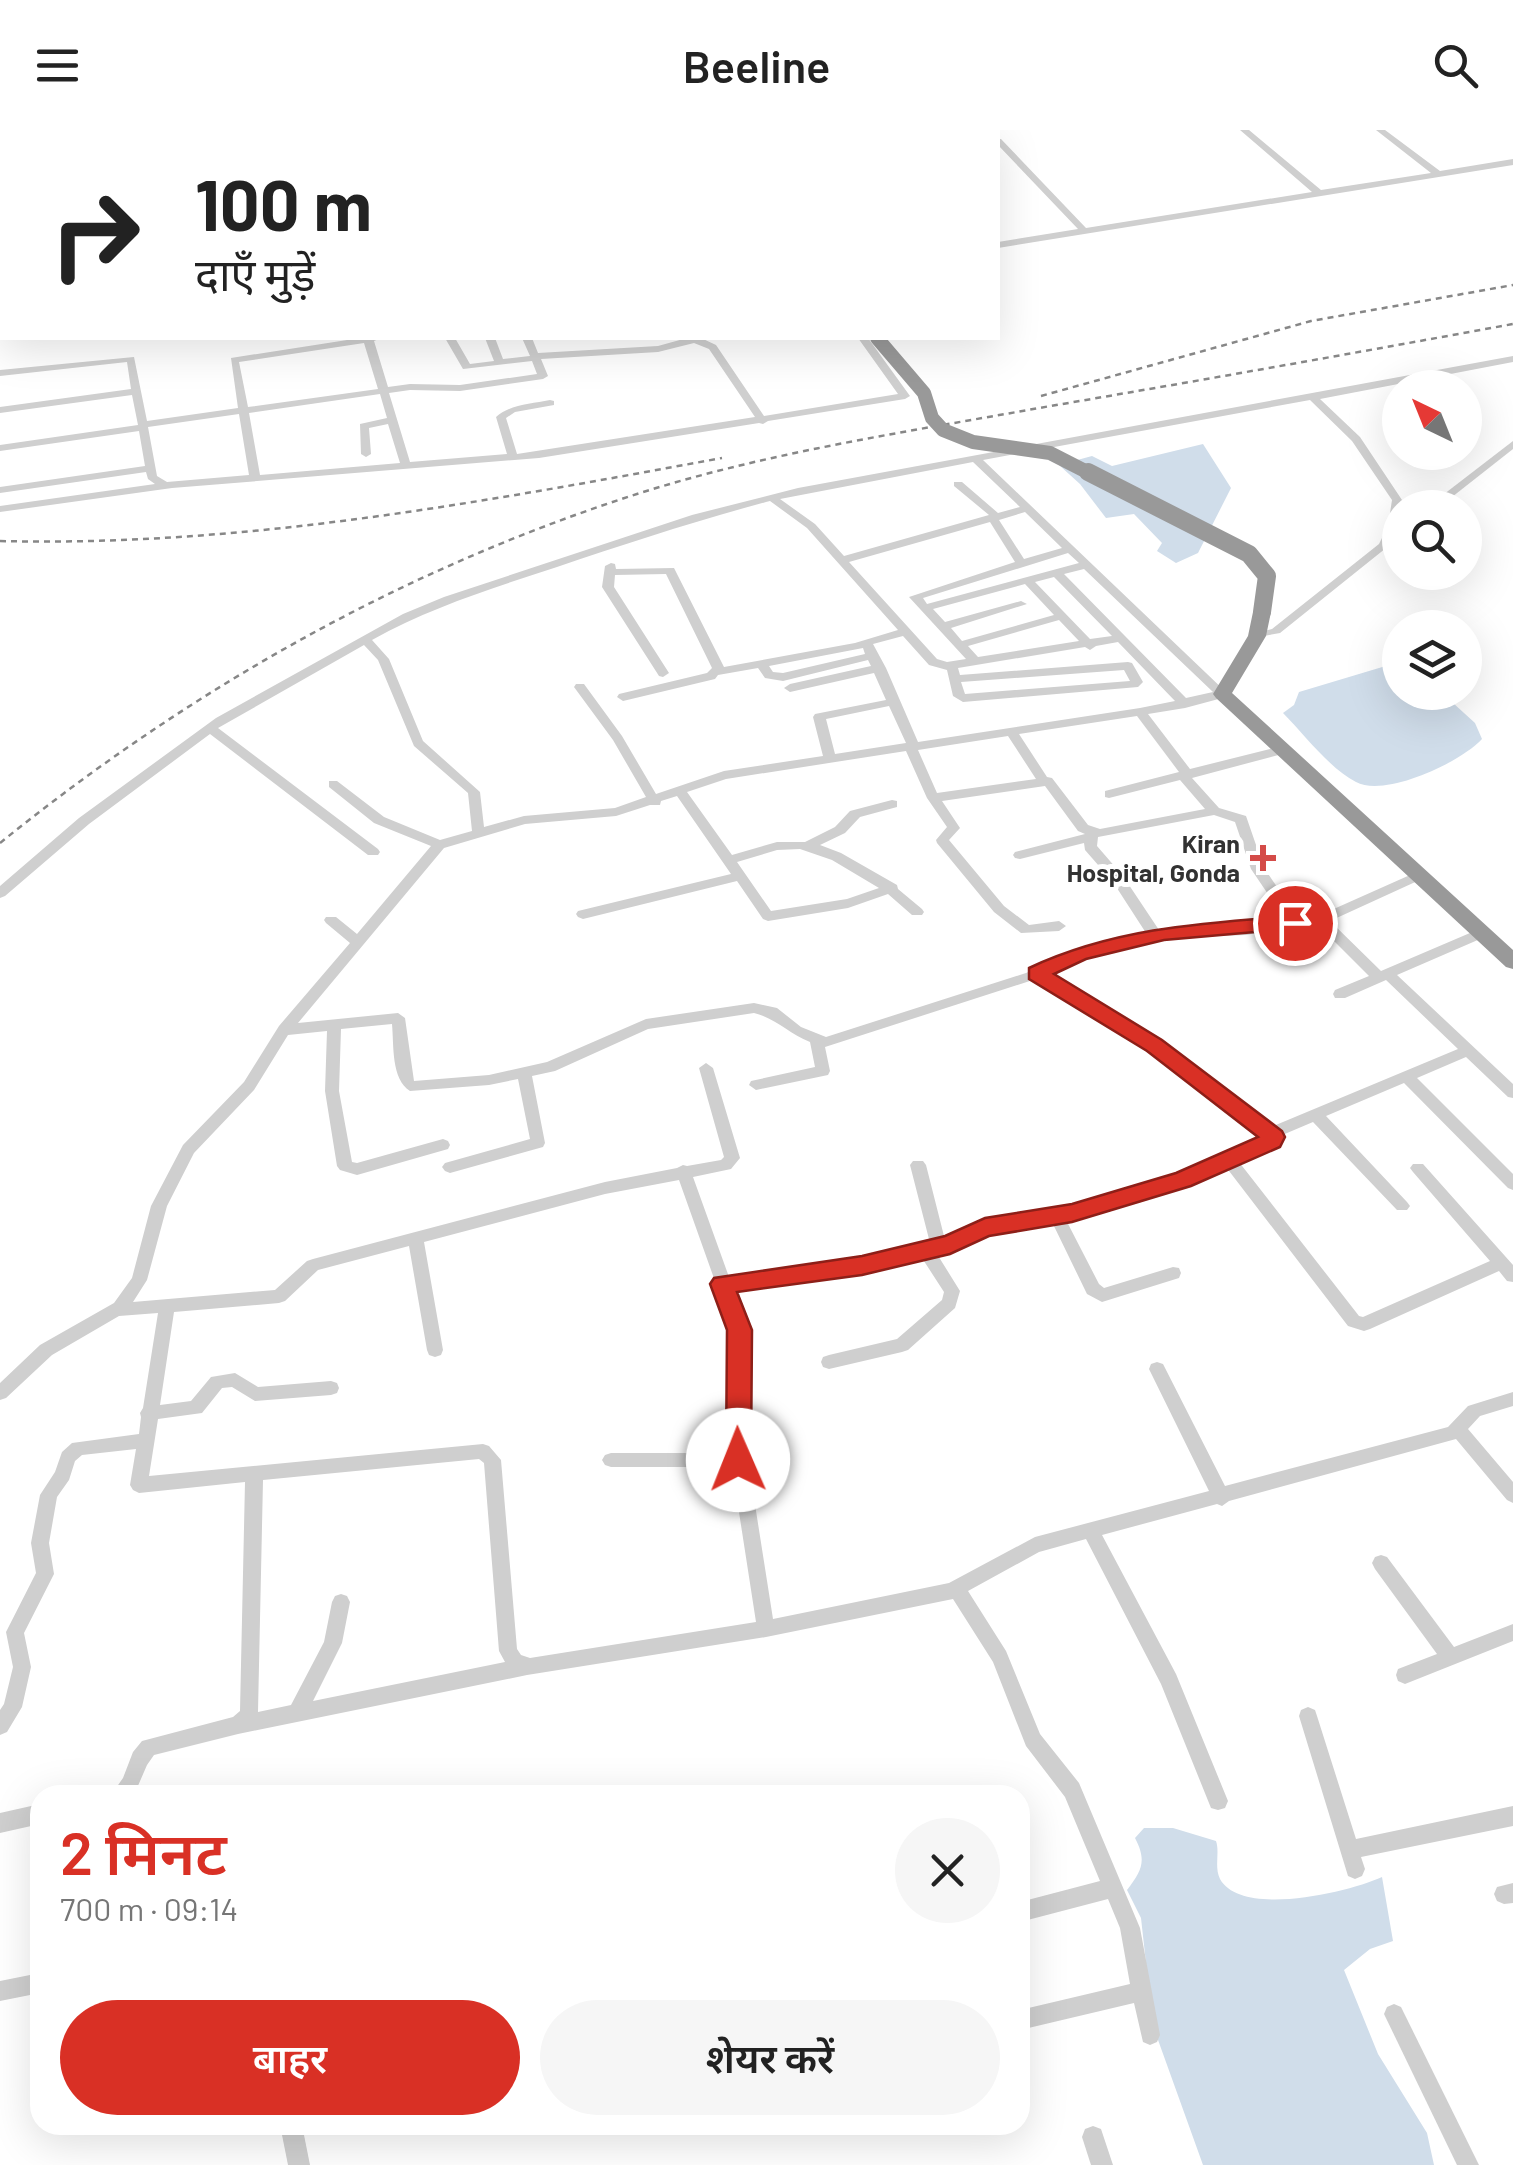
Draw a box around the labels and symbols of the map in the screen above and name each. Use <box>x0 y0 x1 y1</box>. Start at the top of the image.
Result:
north arrow <box>1382 370 1482 470</box>
place label: Kiran Hospital, Gonda <box>1067 828 1240 887</box>
marker: Kiran Hospital, Gonda <box>1250 845 1276 871</box>
pin <box>1253 881 1338 966</box>
position arrow <box>686 1408 790 1512</box>

